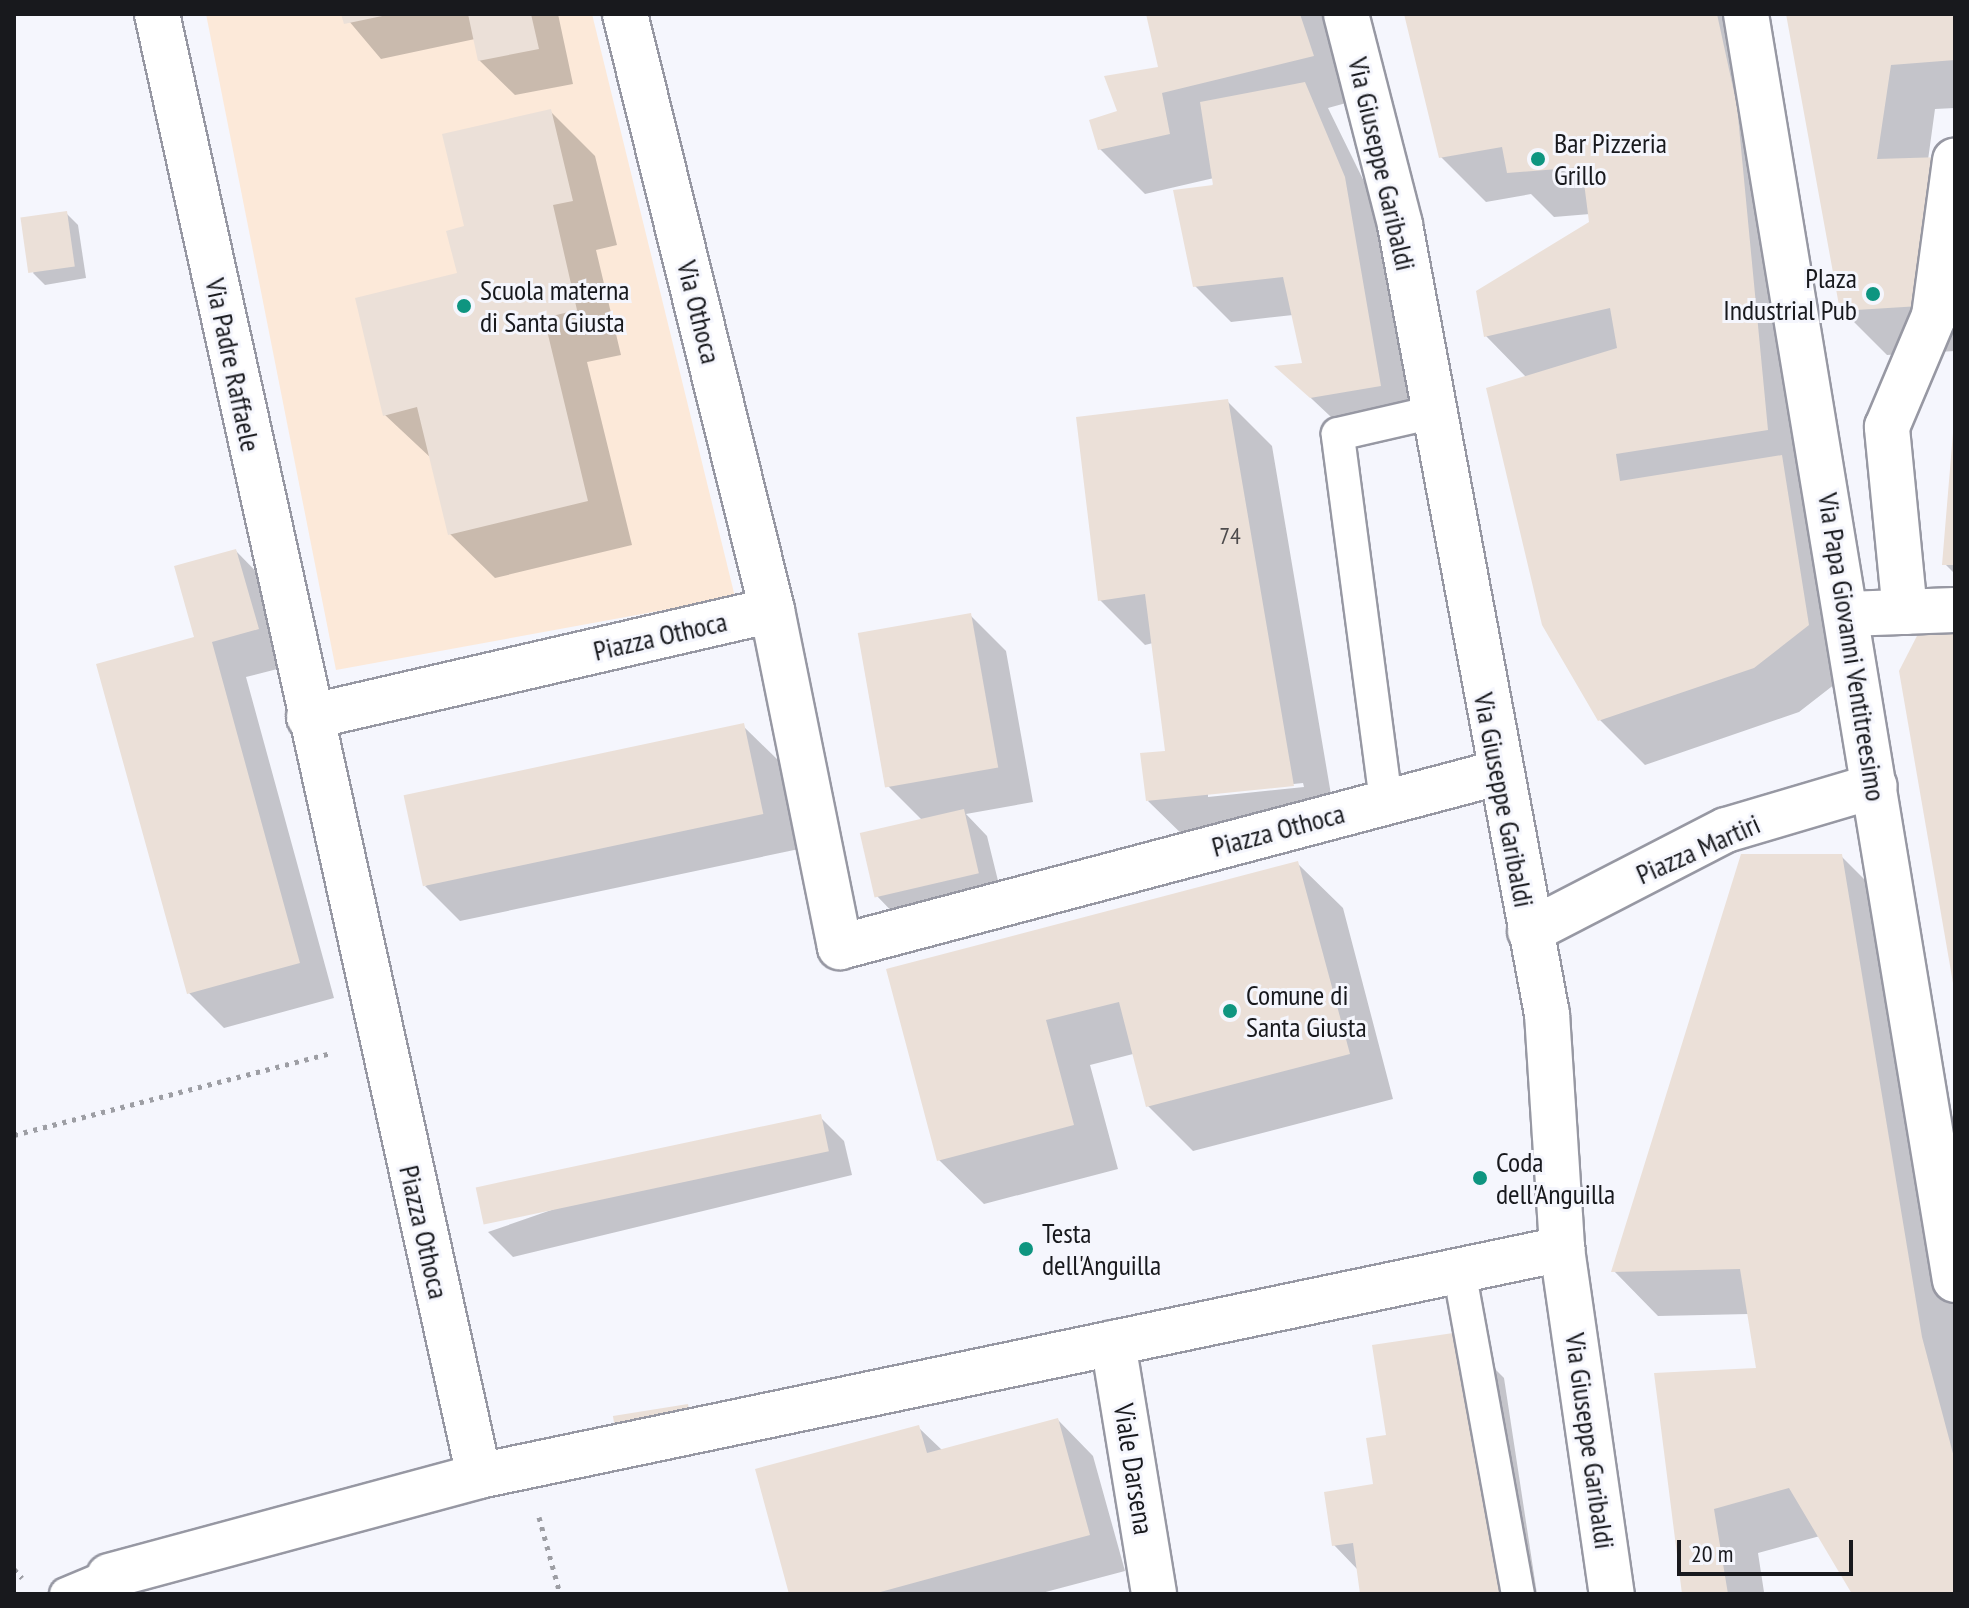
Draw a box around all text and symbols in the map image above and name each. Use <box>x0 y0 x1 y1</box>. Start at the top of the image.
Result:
street label: Via Giuseppe Garibaldi <box>1341 54 1423 274</box>
place label: Bar Pizzeria Grillo <box>1554 126 1667 192</box>
marker: Bar Pizzeria Grillo <box>1529 150 1547 168</box>
street label: Via Othoca <box>670 257 728 367</box>
place label: Plaza Industrial Pub <box>1723 261 1857 327</box>
place label: Scuola materna di Santa Giusta <box>480 273 629 339</box>
street label: Via Padre Raffaele <box>198 275 268 455</box>
marker: Plaza Industrial Pub <box>1864 285 1882 303</box>
marker: Scuola materna di Santa Giusta <box>455 297 473 315</box>
street label: Via Papa Giovanni Ventitreesimo <box>1811 490 1893 804</box>
house number: 74 <box>1219 522 1241 550</box>
street label: Piazza Othoca <box>590 604 730 668</box>
street label: Via Giuseppe Garibaldi <box>1467 690 1541 910</box>
street label: Piazza Othoca <box>1208 796 1348 864</box>
street label: Piazza Martiri <box>1631 807 1765 891</box>
place label: Comune di Santa Giusta <box>1246 978 1367 1044</box>
marker: Comune di Santa Giusta <box>1221 1002 1239 1020</box>
place label: Coda dell'Anguilla <box>1496 1145 1615 1211</box>
street label: Piazza Othoca <box>392 1162 456 1302</box>
marker: Coda dell'Anguilla <box>1471 1169 1489 1187</box>
place label: Testa dell'Anguilla <box>1042 1216 1161 1282</box>
marker: Testa dell'Anguilla <box>1017 1240 1035 1258</box>
street label: Via Giuseppe Garibaldi <box>1558 1331 1622 1551</box>
street label: Viale Darsena <box>1107 1401 1161 1537</box>
scale bar <box>1681 1524 1857 1574</box>
text: 20 m <box>1691 1538 1733 1569</box>

